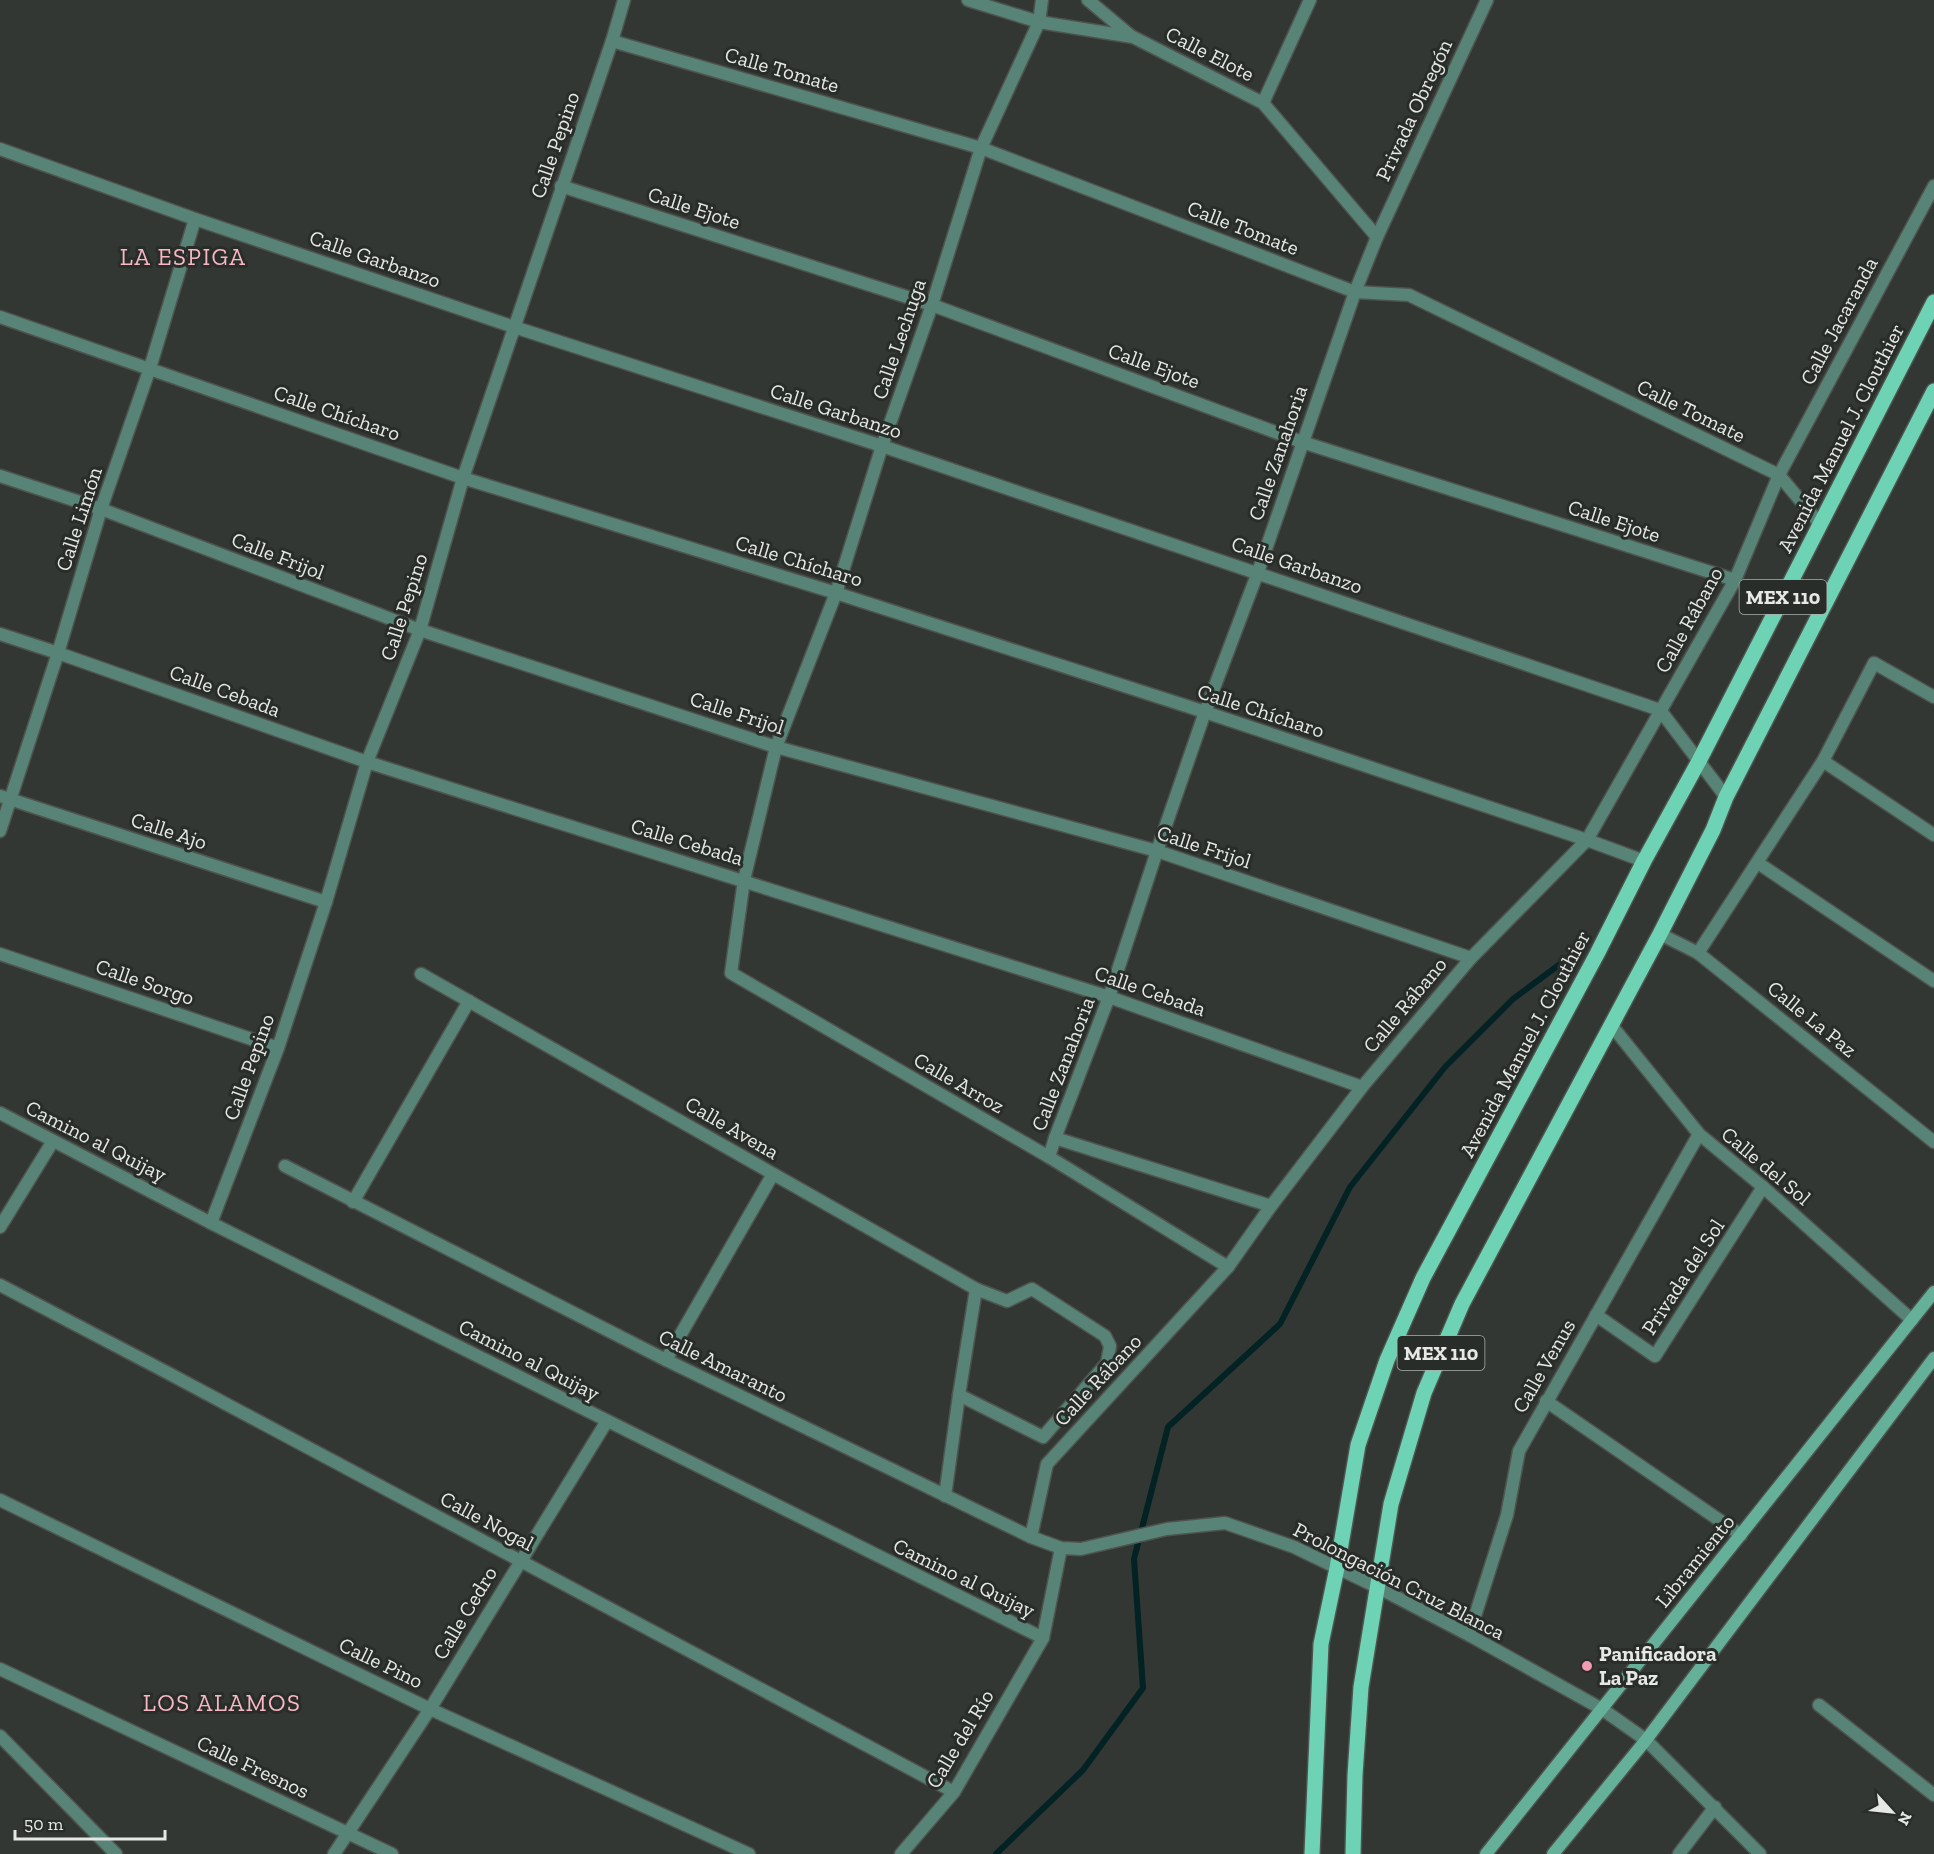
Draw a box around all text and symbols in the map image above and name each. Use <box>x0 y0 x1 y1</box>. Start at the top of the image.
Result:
street label: Calle Elote <box>1162 21 1259 87</box>
street label: Privada Obregón <box>1370 35 1457 184</box>
street label: Calle Tomate <box>722 41 842 98</box>
street label: Calle Pepino <box>525 88 584 201</box>
street label: Calle Ejote <box>645 181 744 235</box>
street label: Calle Tomate <box>1184 195 1303 260</box>
street label: Calle Garbanzo <box>306 224 444 293</box>
district label: LA ESPIGA <box>120 242 246 271</box>
street label: Calle Jacaranda <box>1794 253 1883 389</box>
street label: Calle Lechuga <box>866 275 931 402</box>
street label: Avenida Manuel J. Clouthier <box>1772 319 1909 556</box>
street label: Calle Ejote <box>1105 337 1203 395</box>
street label: Calle Tomate <box>1633 374 1750 448</box>
street label: Calle Garbanzo <box>767 377 905 444</box>
street label: Calle Chícharo <box>271 379 404 446</box>
street label: Calle Zanahoria <box>1243 382 1312 524</box>
street label: Calle Limón <box>50 464 107 574</box>
street label: Calle Ejote <box>1565 494 1664 548</box>
street label: Calle Frijol <box>228 526 329 586</box>
street label: Calle Chícharo <box>732 529 866 592</box>
street label: Calle Garbanzo <box>1228 530 1366 599</box>
street label: Calle Pepino <box>374 550 433 664</box>
street label: Calle Rábano <box>1649 563 1728 677</box>
road number: MEX 110 <box>1740 580 1826 614</box>
street label: Calle Cebada <box>166 659 284 722</box>
street label: Calle Chícharo <box>1195 678 1328 743</box>
street label: Calle Frijol <box>687 686 788 741</box>
street label: Calle Ajo <box>128 807 210 855</box>
street label: Calle Cebada <box>628 813 746 870</box>
street label: Calle Frijol <box>1154 820 1255 875</box>
street label: Avenida Manuel J. Clouthier <box>1454 926 1595 1161</box>
street label: Calle Rábano <box>1358 952 1452 1057</box>
street label: Calle Sorgo <box>93 953 198 1010</box>
street label: Calle Cebada <box>1091 960 1209 1021</box>
street label: Calle La Paz <box>1763 975 1862 1062</box>
street label: Calle Zanahoria <box>1026 993 1100 1134</box>
street label: Calle Pepino <box>218 1010 279 1123</box>
street label: Calle Arroz <box>909 1047 1009 1119</box>
street label: Calle Avena <box>681 1091 783 1164</box>
street label: Camino al Quijay <box>21 1094 171 1188</box>
street label: Calle del Sol <box>1717 1121 1816 1210</box>
street label: Privada del Sol <box>1636 1214 1730 1339</box>
street label: Camino al Quijay <box>454 1313 604 1407</box>
street label: Calle Venus <box>1507 1315 1580 1417</box>
street label: Calle Amaranto <box>655 1324 792 1408</box>
street label: Calle Rábano <box>1049 1328 1147 1431</box>
road number: MEX 110 <box>1398 1336 1484 1370</box>
street label: Calle Nogal <box>436 1485 539 1556</box>
street label: Libramiento <box>1650 1509 1740 1612</box>
street label: Prolongación Cruz Blanca <box>1289 1516 1509 1645</box>
street label: Camino al Quijay <box>889 1532 1039 1624</box>
street label: Calle Cedro <box>427 1562 502 1664</box>
street label: Calle Pino <box>335 1632 427 1694</box>
place label: Panificadora La Paz <box>1599 1641 1717 1690</box>
marker: Panificadora La Paz <box>1580 1659 1594 1673</box>
street label: Calle del Río <box>920 1685 999 1793</box>
district label: LOS ALAMOS <box>143 1688 301 1717</box>
street label: Calle Fresnos <box>193 1730 313 1803</box>
north arrow <box>1862 1782 1922 1842</box>
scale bar <box>15 1803 165 1841</box>
text: N <box>1894 1809 1916 1828</box>
text: 50 m <box>24 1813 64 1835</box>

